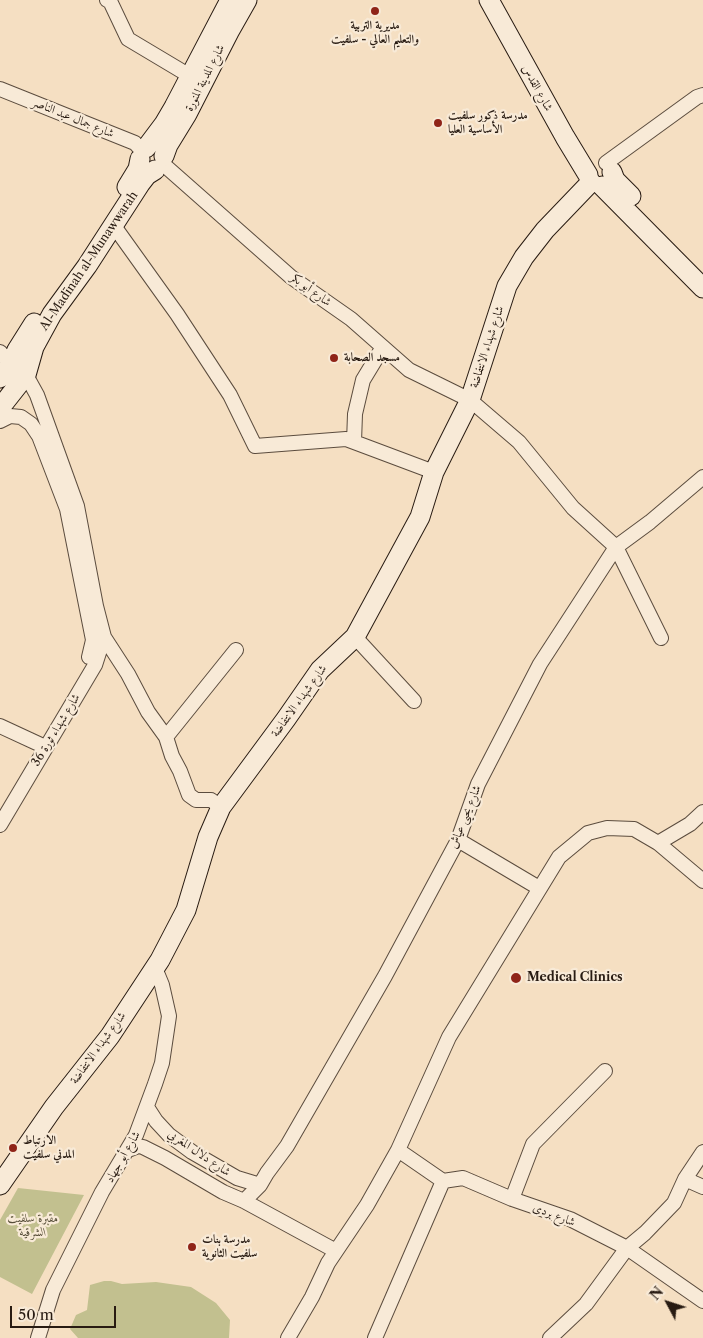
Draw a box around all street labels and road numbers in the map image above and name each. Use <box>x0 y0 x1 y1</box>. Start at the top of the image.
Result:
street label: شارع المدينة المنورة <box>182 42 228 114</box>
street label: شارع القدس <box>518 62 556 114</box>
street label: شارع جمال عبد الناصر <box>30 95 116 141</box>
street label: Al-Madīnah al-Munawwarah <box>37 189 141 333</box>
street label: شارع أبو بكر <box>288 270 334 310</box>
street label: شارع شهداء الانتفاضة <box>467 304 507 390</box>
street label: شارع شهداء الانتفاضة <box>268 662 330 740</box>
street label: شارع شهداء ثورة 36 <box>29 691 83 769</box>
street label: شارع يحيى عياش <box>446 783 484 851</box>
street label: شارع شهداء الانتفاضة <box>67 1009 129 1087</box>
street label: شارع دلال المغربي <box>165 1127 233 1179</box>
street label: شارع أبو جهاد <box>102 1129 144 1185</box>
street label: شارع بردى <box>531 1200 577 1230</box>

